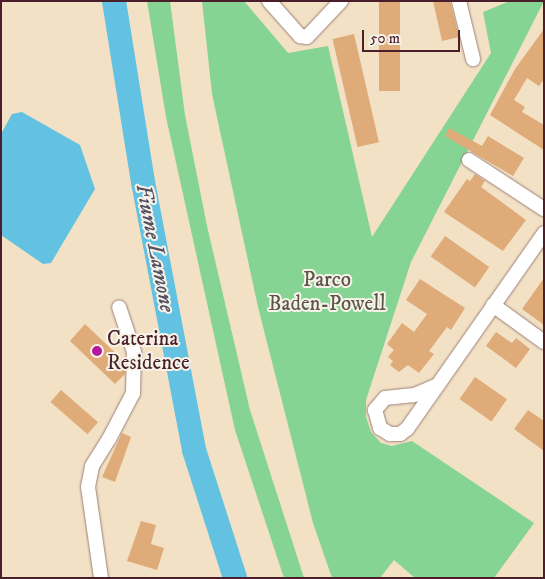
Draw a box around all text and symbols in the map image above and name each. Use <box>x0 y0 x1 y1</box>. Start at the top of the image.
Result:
scale bar <box>365 20 462 52</box>
text: 50 m <box>370 29 400 48</box>
water label: Fiume Lamone <box>130 182 180 314</box>
park label: Parco Baden-Powell <box>268 267 386 317</box>
place label: Caterina Residence <box>107 326 190 376</box>
marker: Caterina Residence <box>91 345 103 357</box>

